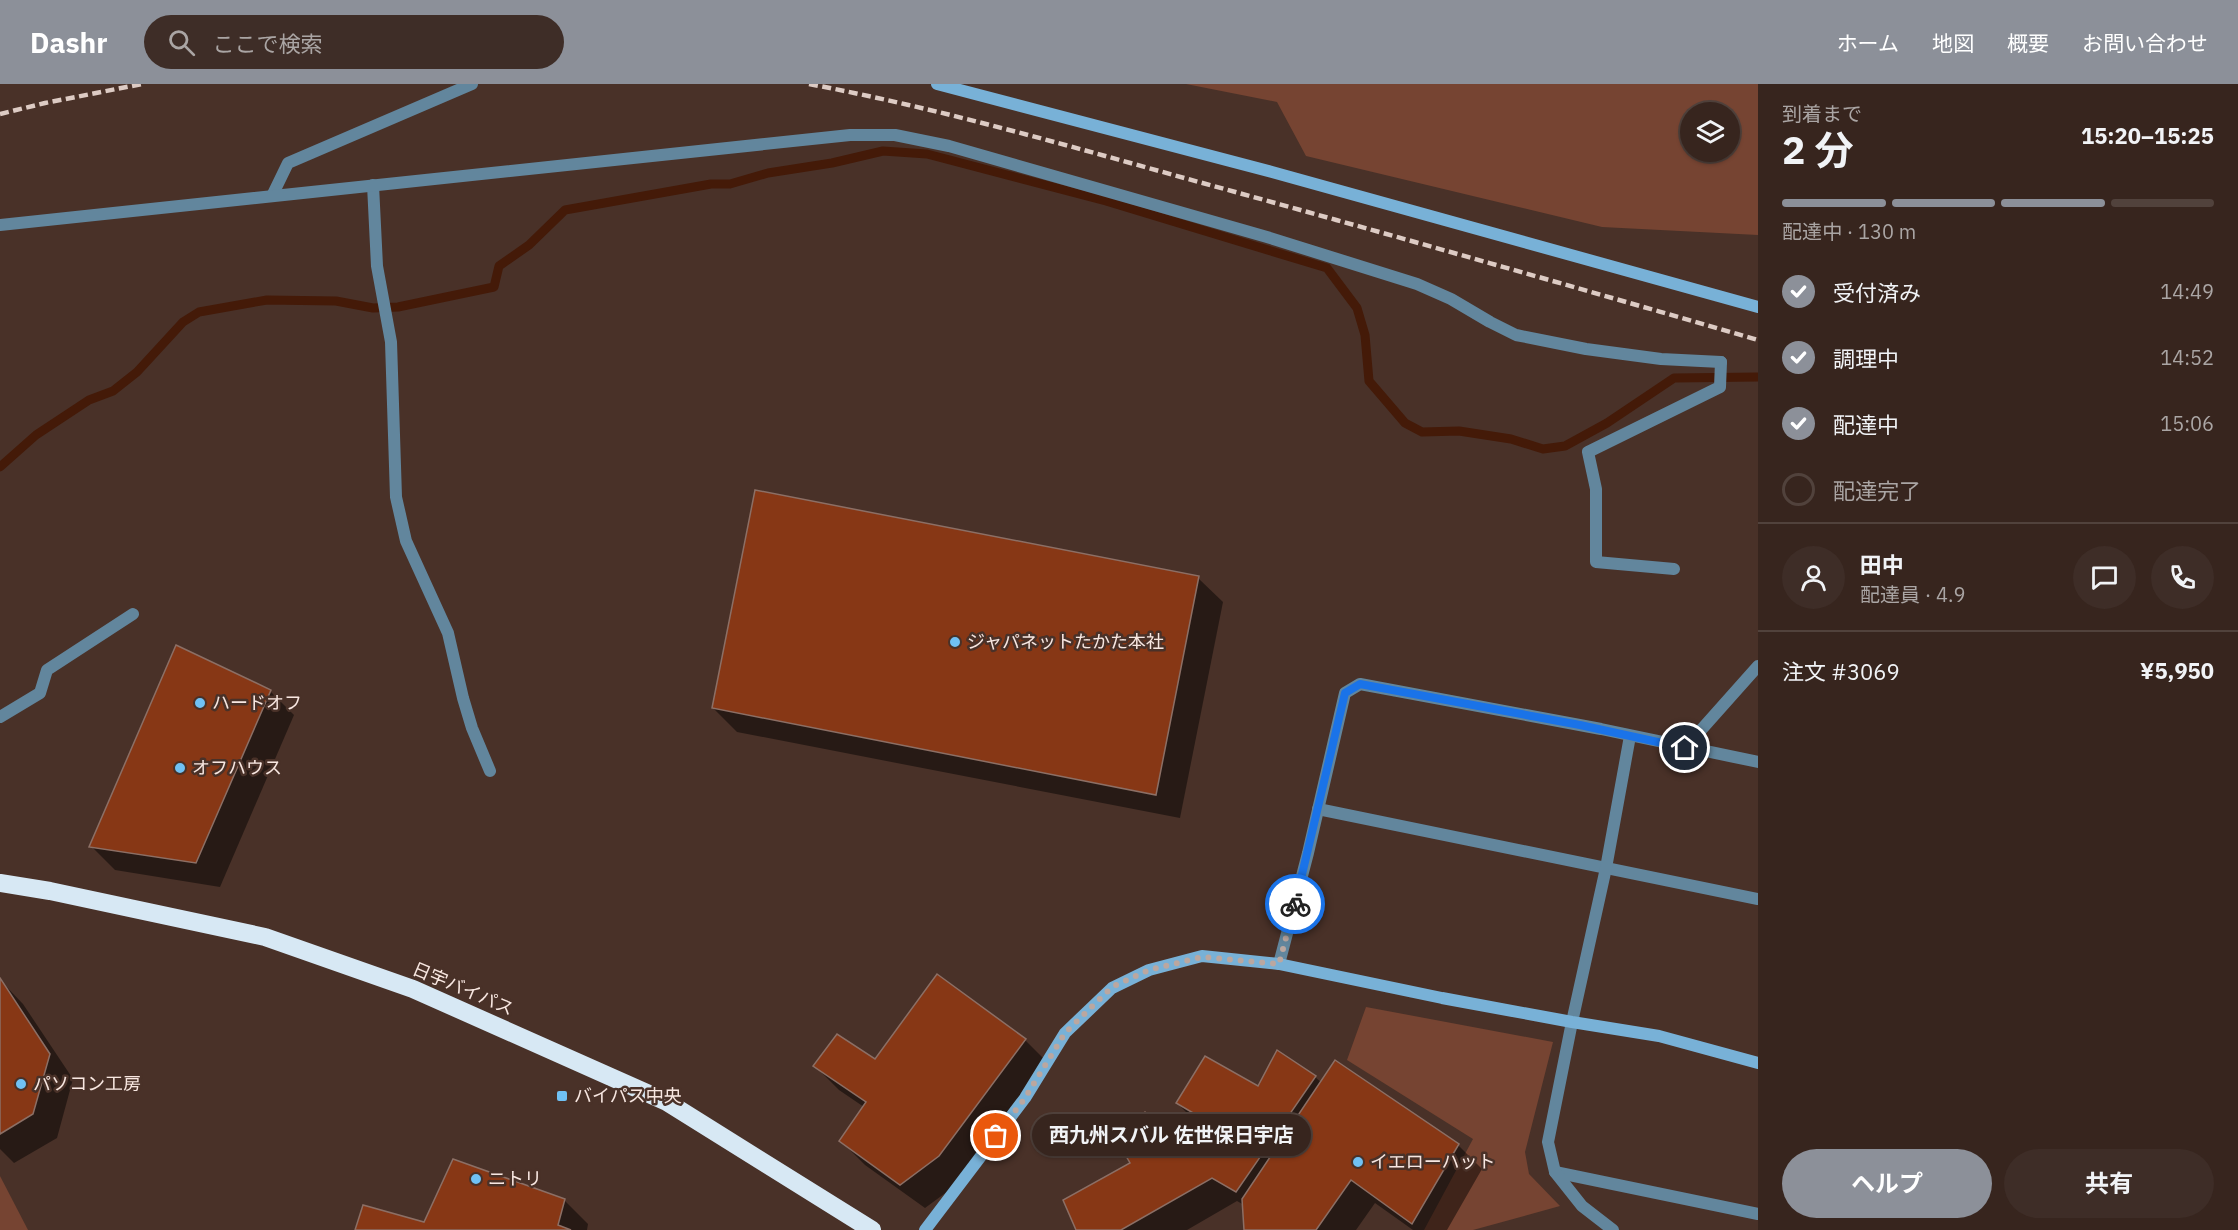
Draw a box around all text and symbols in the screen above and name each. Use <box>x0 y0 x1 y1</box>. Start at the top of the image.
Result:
search box <box>144 15 564 69</box>
text: Dashr <box>30 24 108 61</box>
icon: search <box>165 26 198 59</box>
text: ここで検索 <box>213 29 323 58</box>
text: ホーム <box>1837 29 1899 57</box>
text: 地図 <box>1932 29 1974 57</box>
text: 概要 <box>2007 29 2049 57</box>
text: お問い合わせ <box>2082 29 2208 57</box>
text: 到着まで <box>1782 100 1862 127</box>
map controls <box>1680 102 1740 162</box>
button: layers <box>1680 102 1740 162</box>
text: 15:20–15:25 <box>2081 121 2214 150</box>
text: 2 分 <box>1782 124 1854 175</box>
text: 配達中 · 130 m <box>1782 218 1916 245</box>
icon: check <box>1782 275 1815 308</box>
text: 受付済み <box>1833 278 1921 307</box>
text: 14:49 <box>2160 278 2214 305</box>
icon: check <box>1782 341 1815 374</box>
text: 調理中 <box>1833 344 1899 373</box>
text: 14:52 <box>2160 344 2214 371</box>
icon: check <box>1782 407 1815 440</box>
text: 配達中 <box>1833 410 1899 439</box>
text: 15:06 <box>2160 410 2214 437</box>
text: 配達完了 <box>1833 476 1921 505</box>
button: person <box>1782 546 1845 609</box>
button: chat <box>2073 546 2136 609</box>
button: phone <box>2151 546 2214 609</box>
text: 田中 <box>1860 550 1904 579</box>
text: 配達員 · 4.9 <box>1860 581 1965 608</box>
place label: ジャパネットたかた本社 <box>967 630 1164 653</box>
marker: ジャパネットたかた本社 <box>948 635 962 649</box>
text: ¥5,950 <box>2140 656 2214 685</box>
text: 注文 #3069 <box>1782 657 1900 686</box>
place label: ハードオフ <box>212 691 302 714</box>
marker: ハードオフ <box>193 696 207 710</box>
pin <box>1659 722 1710 773</box>
icon: home <box>1668 731 1701 764</box>
place label: オフハウス <box>192 756 282 779</box>
marker: オフハウス <box>173 761 187 775</box>
courier <box>1265 874 1325 934</box>
icon: bike <box>1279 888 1312 921</box>
street label: 日宇バイパス <box>409 957 517 1020</box>
place label: パソコン工房 <box>33 1072 141 1095</box>
marker: パソコン工房 <box>14 1077 28 1091</box>
place label: バイパス中央 <box>574 1084 682 1107</box>
marker: バイパス中央 <box>555 1089 569 1103</box>
pin <box>970 1110 1021 1161</box>
callout: 西九州スバル 佐世保日宇店 <box>1032 1115 1311 1157</box>
icon: bag <box>979 1119 1012 1152</box>
text: 西九州スバル 佐世保日宇店 <box>1049 1121 1294 1148</box>
button: ヘルプ <box>1782 1149 1992 1218</box>
button: 共有 <box>2004 1149 2214 1218</box>
place label: イエローハット <box>1370 1150 1495 1173</box>
marker: イエローハット <box>1351 1155 1365 1169</box>
place label: ニトリ <box>488 1167 542 1190</box>
marker: ニトリ <box>469 1172 483 1186</box>

